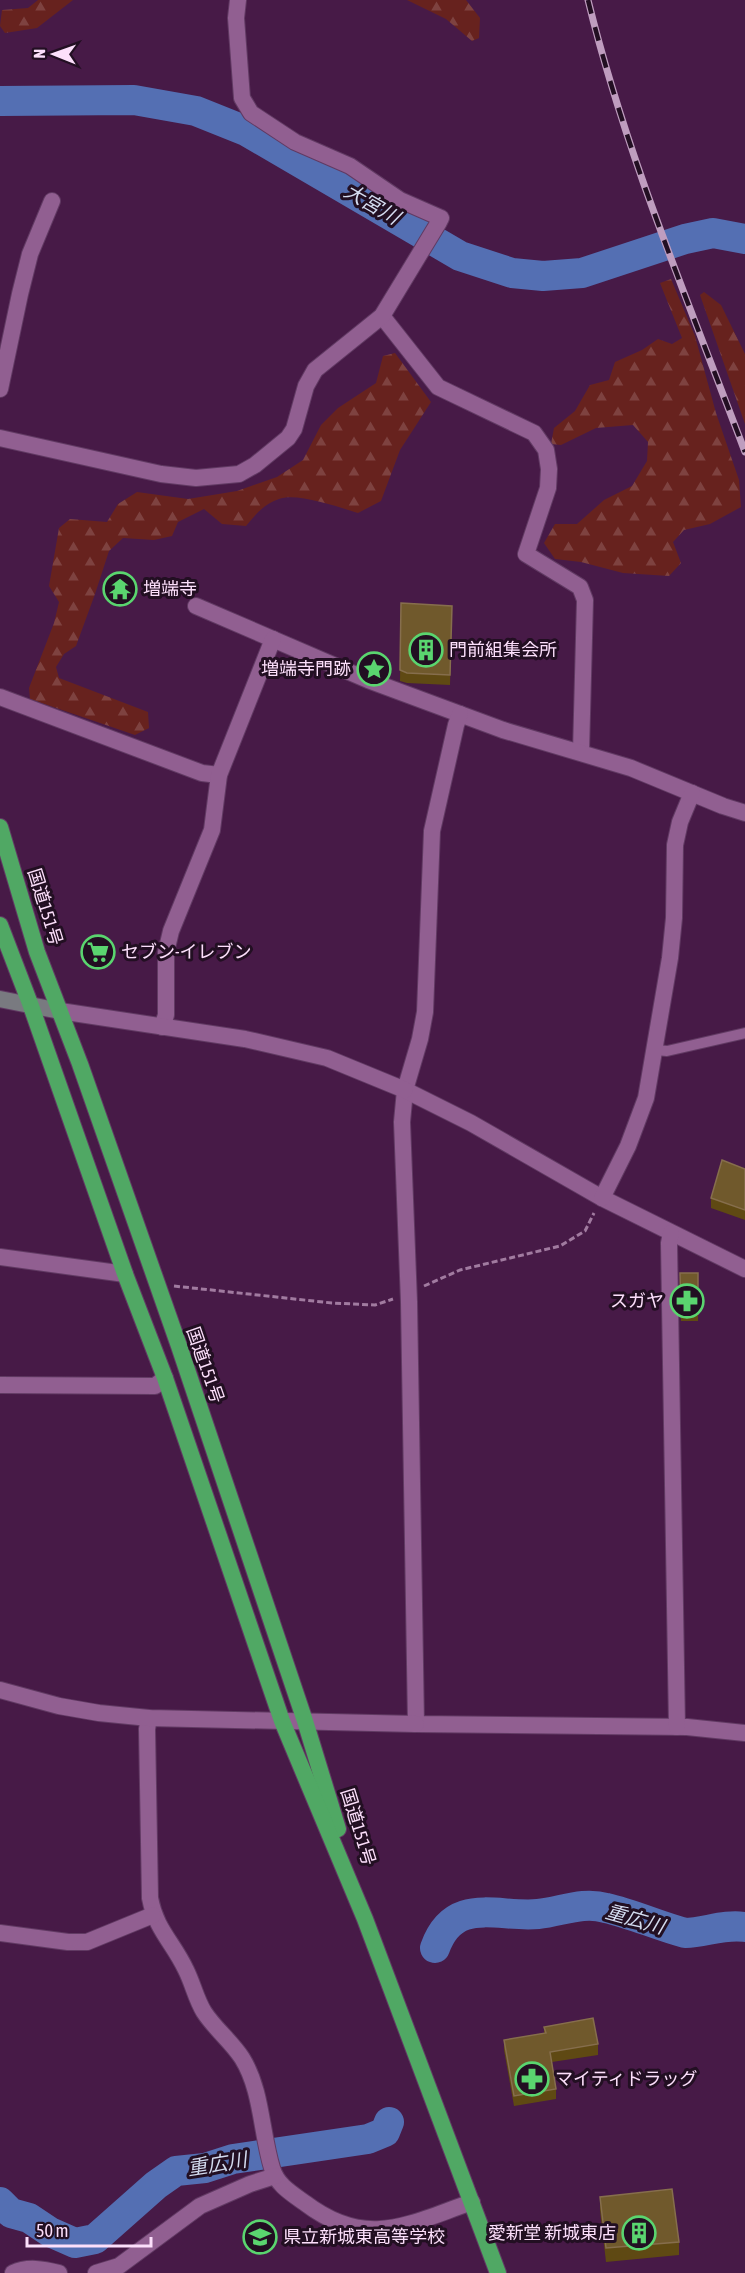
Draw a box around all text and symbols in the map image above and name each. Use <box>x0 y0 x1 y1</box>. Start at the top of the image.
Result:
north arrow <box>24 24 84 84</box>
text: N <box>30 49 48 59</box>
water label: 大宮川 <box>341 179 406 230</box>
temple icon: 増端寺 <box>102 571 138 607</box>
place label: 増端寺 <box>143 578 197 599</box>
building icon: 門前組集会所 <box>408 632 444 668</box>
place label: 門前組集会所 <box>449 639 557 660</box>
place icon: 増端寺門跡 <box>356 651 392 687</box>
place label: 増端寺門跡 <box>261 658 351 679</box>
street label: 国道151号 <box>24 866 67 948</box>
supermarket icon: セブン-イレブン <box>80 934 116 970</box>
place label: セブン-イレブン <box>121 941 252 962</box>
pharmacy icon: スガヤ <box>669 1283 705 1319</box>
place label: スガヤ <box>610 1290 664 1311</box>
street label: 国道151号 <box>183 1324 228 1406</box>
street label: 国道151号 <box>337 1786 380 1868</box>
water label: 重広川 <box>603 1899 669 1938</box>
pharmacy icon: マイティドラッグ <box>514 2061 550 2097</box>
place label: マイティドラッグ <box>555 2068 698 2089</box>
water label: 重広川 <box>185 2147 250 2180</box>
scale bar <box>27 2210 152 2248</box>
building icon: 愛新堂 新城東店 <box>621 2215 657 2251</box>
school or university icon: 県立新城東高等学校 <box>242 2219 278 2255</box>
text: 50 m <box>36 2220 68 2241</box>
place label: 愛新堂 新城東店 <box>488 2222 616 2243</box>
place label: 県立新城東高等学校 <box>283 2226 445 2247</box>

